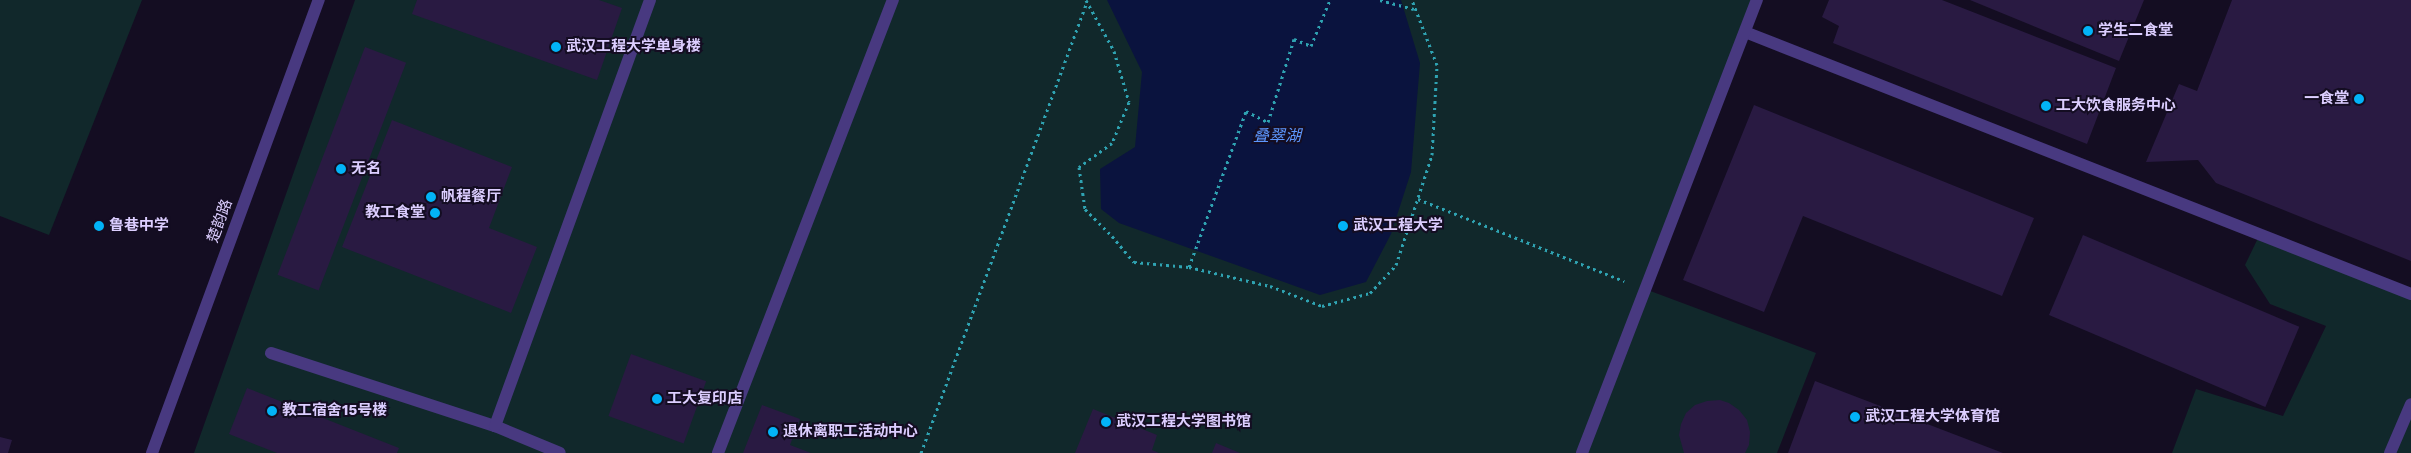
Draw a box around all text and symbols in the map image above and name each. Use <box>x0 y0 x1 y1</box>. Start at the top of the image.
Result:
place label: 学生二食堂 <box>2098 22 2173 40</box>
marker: 学生二食堂 <box>2082 25 2094 37</box>
place label: 武汉工程大学单身楼 <box>566 38 701 56</box>
marker: 武汉工程大学单身楼 <box>550 41 562 53</box>
place label: 一食堂 <box>2304 90 2349 108</box>
marker: 一食堂 <box>2353 93 2365 105</box>
place label: 工大饮食服务中心 <box>2056 97 2176 115</box>
marker: 工大饮食服务中心 <box>2040 100 2052 112</box>
water label: 叠翠湖 <box>1253 126 1301 146</box>
place label: 无名 <box>351 160 381 178</box>
marker: 无名 <box>335 163 347 175</box>
place label: 帆程餐厅 <box>441 188 501 206</box>
marker: 帆程餐厅 <box>425 191 437 203</box>
street label: 楚韵路 <box>204 197 236 245</box>
place label: 教工食堂 <box>365 204 425 222</box>
marker: 教工食堂 <box>429 207 441 219</box>
place label: 鲁巷中学 <box>109 217 169 235</box>
place label: 武汉工程大学 <box>1353 217 1443 235</box>
marker: 鲁巷中学 <box>93 220 105 232</box>
marker: 武汉工程大学 <box>1337 220 1349 232</box>
place label: 工大复印店 <box>667 390 742 408</box>
marker: 工大复印店 <box>651 393 663 405</box>
place label: 教工宿舍15号楼 <box>282 402 387 420</box>
marker: 教工宿舍15号楼 <box>266 405 278 417</box>
place label: 武汉工程大学体育馆 <box>1865 408 2000 426</box>
marker: 武汉工程大学体育馆 <box>1849 411 1861 423</box>
place label: 武汉工程大学图书馆 <box>1116 413 1251 431</box>
marker: 武汉工程大学图书馆 <box>1100 416 1112 428</box>
place label: 退休离职工活动中心 <box>783 423 918 441</box>
marker: 退休离职工活动中心 <box>767 426 779 438</box>

